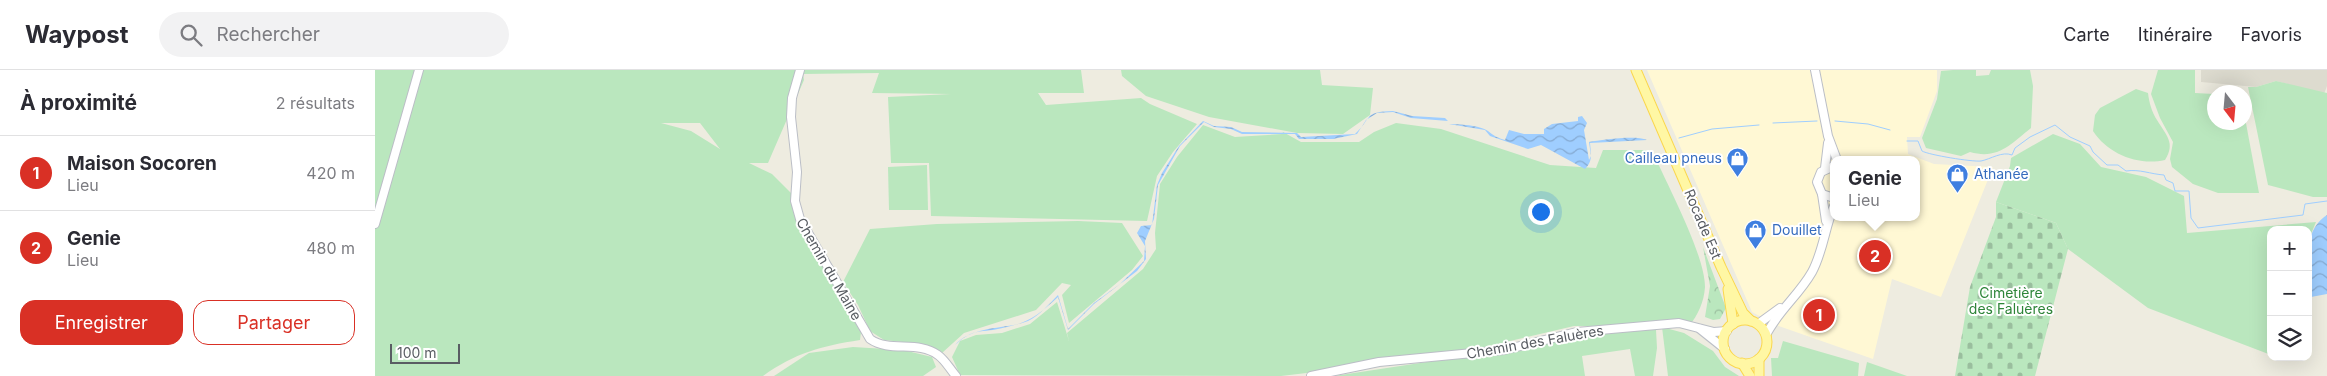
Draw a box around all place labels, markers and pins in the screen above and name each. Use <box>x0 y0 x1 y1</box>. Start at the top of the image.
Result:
shop icon: Cailleau pneus <box>1726 146 1750 177</box>
place label: Cailleau pneus <box>1625 149 1722 166</box>
shop icon: Athanée <box>1946 162 1970 193</box>
place label: Athanée <box>1974 165 2029 182</box>
shop icon: Douillet <box>1744 218 1768 249</box>
place label: Douillet <box>1772 221 1822 238</box>
pin: 2 <box>1859 237 1891 275</box>
pin: 1 <box>1803 296 1835 334</box>

